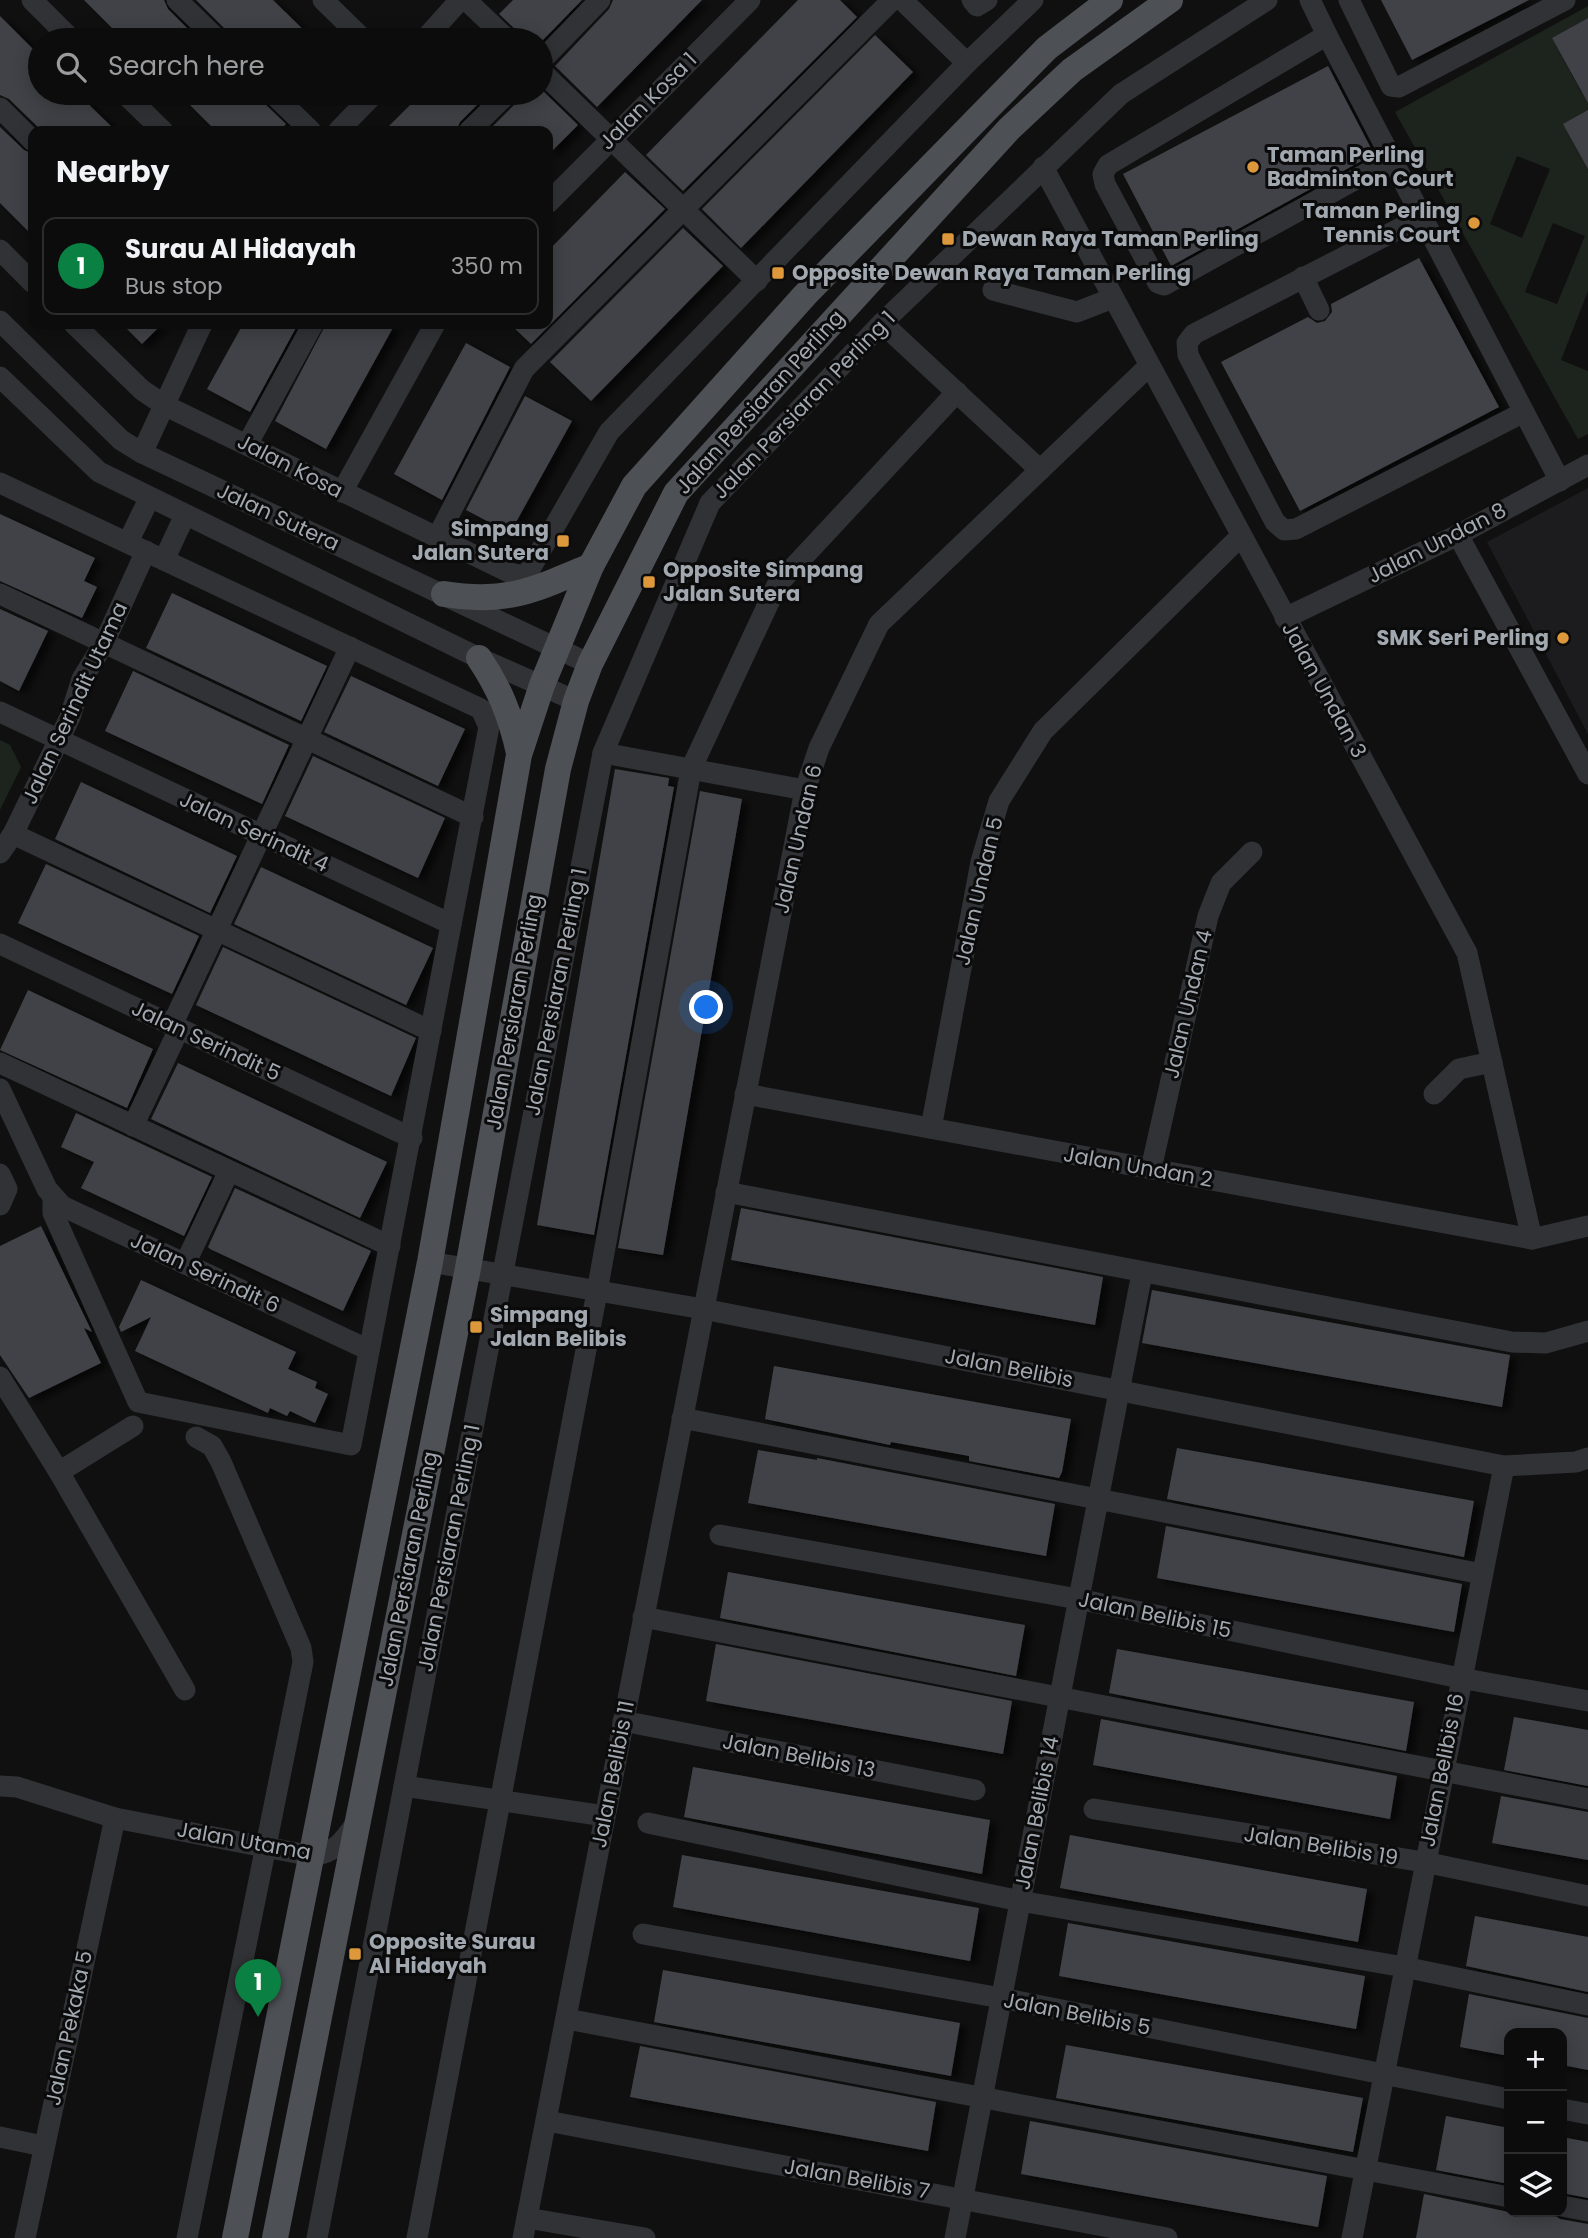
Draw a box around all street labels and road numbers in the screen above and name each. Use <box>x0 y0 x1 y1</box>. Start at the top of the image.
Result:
street label: Jalan Kosa 1 <box>592 45 703 156</box>
street label: Jalan Persiaran Perling <box>669 303 850 500</box>
street label: Jalan Persiaran Perling 1 <box>706 304 901 505</box>
street label: Jalan Kosa <box>232 427 348 505</box>
street label: Jalan Sutera <box>212 475 344 558</box>
street label: Jalan Undan 8 <box>1362 495 1511 590</box>
street label: Jalan Serindit Utama <box>15 597 134 809</box>
street label: Jalan Undan 3 <box>1275 617 1374 763</box>
street label: Jalan Undan 6 <box>766 762 829 916</box>
street label: Jalan Serindit 4 <box>175 784 333 879</box>
street label: Jalan Undan 5 <box>947 814 1010 968</box>
street label: Jalan Persiaran Perling 1 <box>517 866 594 1118</box>
street label: Jalan Persiaran Perling <box>478 892 549 1132</box>
street label: Jalan Undan 4 <box>1156 927 1219 1081</box>
street label: Jalan Serindit 5 <box>127 993 285 1088</box>
street label: Jalan Undan 2 <box>1061 1139 1215 1194</box>
street label: Jalan Serindit 6 <box>126 1225 285 1320</box>
street label: Jalan Belibis <box>942 1341 1076 1394</box>
street label: Jalan Persiaran Perling 1 <box>410 1422 487 1674</box>
street label: Jalan Persiaran Perling <box>370 1449 445 1689</box>
street label: Jalan Belibis 15 <box>1076 1584 1234 1645</box>
street label: Jalan Belibis 16 <box>1412 1691 1471 1849</box>
street label: Jalan Belibis 11 <box>584 1698 641 1850</box>
street label: Jalan Belibis 13 <box>720 1726 878 1785</box>
street label: Jalan Belibis 14 <box>1007 1734 1066 1892</box>
street label: Jalan Utama <box>175 1814 313 1867</box>
street label: Jalan Belibis 19 <box>1242 1819 1400 1872</box>
street label: Jalan Pekaka 5 <box>38 1948 99 2108</box>
street label: Jalan Belibis 5 <box>1001 1985 1153 2042</box>
street label: Jalan Belibis 7 <box>782 2151 932 2206</box>

